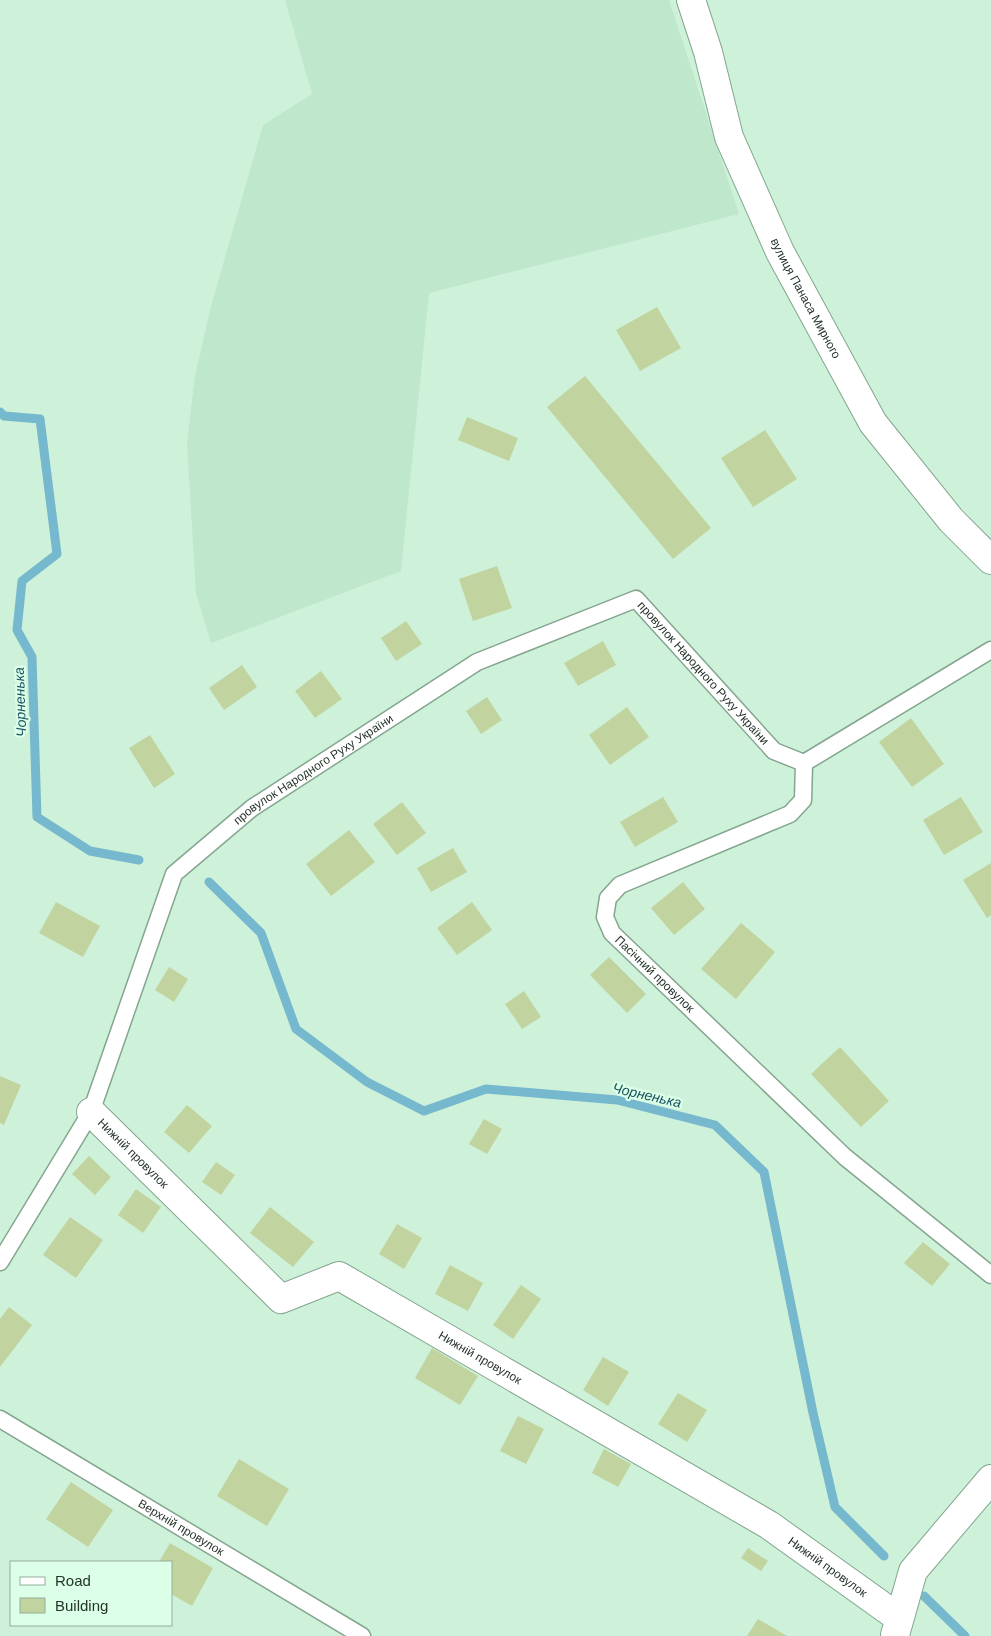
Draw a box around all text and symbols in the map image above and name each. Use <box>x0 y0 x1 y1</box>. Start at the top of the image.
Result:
street label: вулиця Панаса Мирного <box>768 236 844 361</box>
street label: провулок Народного Руху України <box>635 598 772 748</box>
water label: Чорненька <box>11 667 29 737</box>
street label: провулок Народного Руху України <box>231 711 396 828</box>
street label: Пасічний провулок <box>612 933 698 1016</box>
water label: Чорненька <box>611 1079 683 1111</box>
street label: Нижній провулок <box>95 1116 172 1192</box>
street label: Нижній провулок <box>436 1328 525 1388</box>
street label: Верхній провулок <box>136 1496 227 1559</box>
street label: Нижній провулок <box>786 1534 870 1600</box>
legend <box>10 1561 172 1626</box>
text: Road <box>55 1572 91 1589</box>
text: Building <box>55 1597 108 1614</box>

